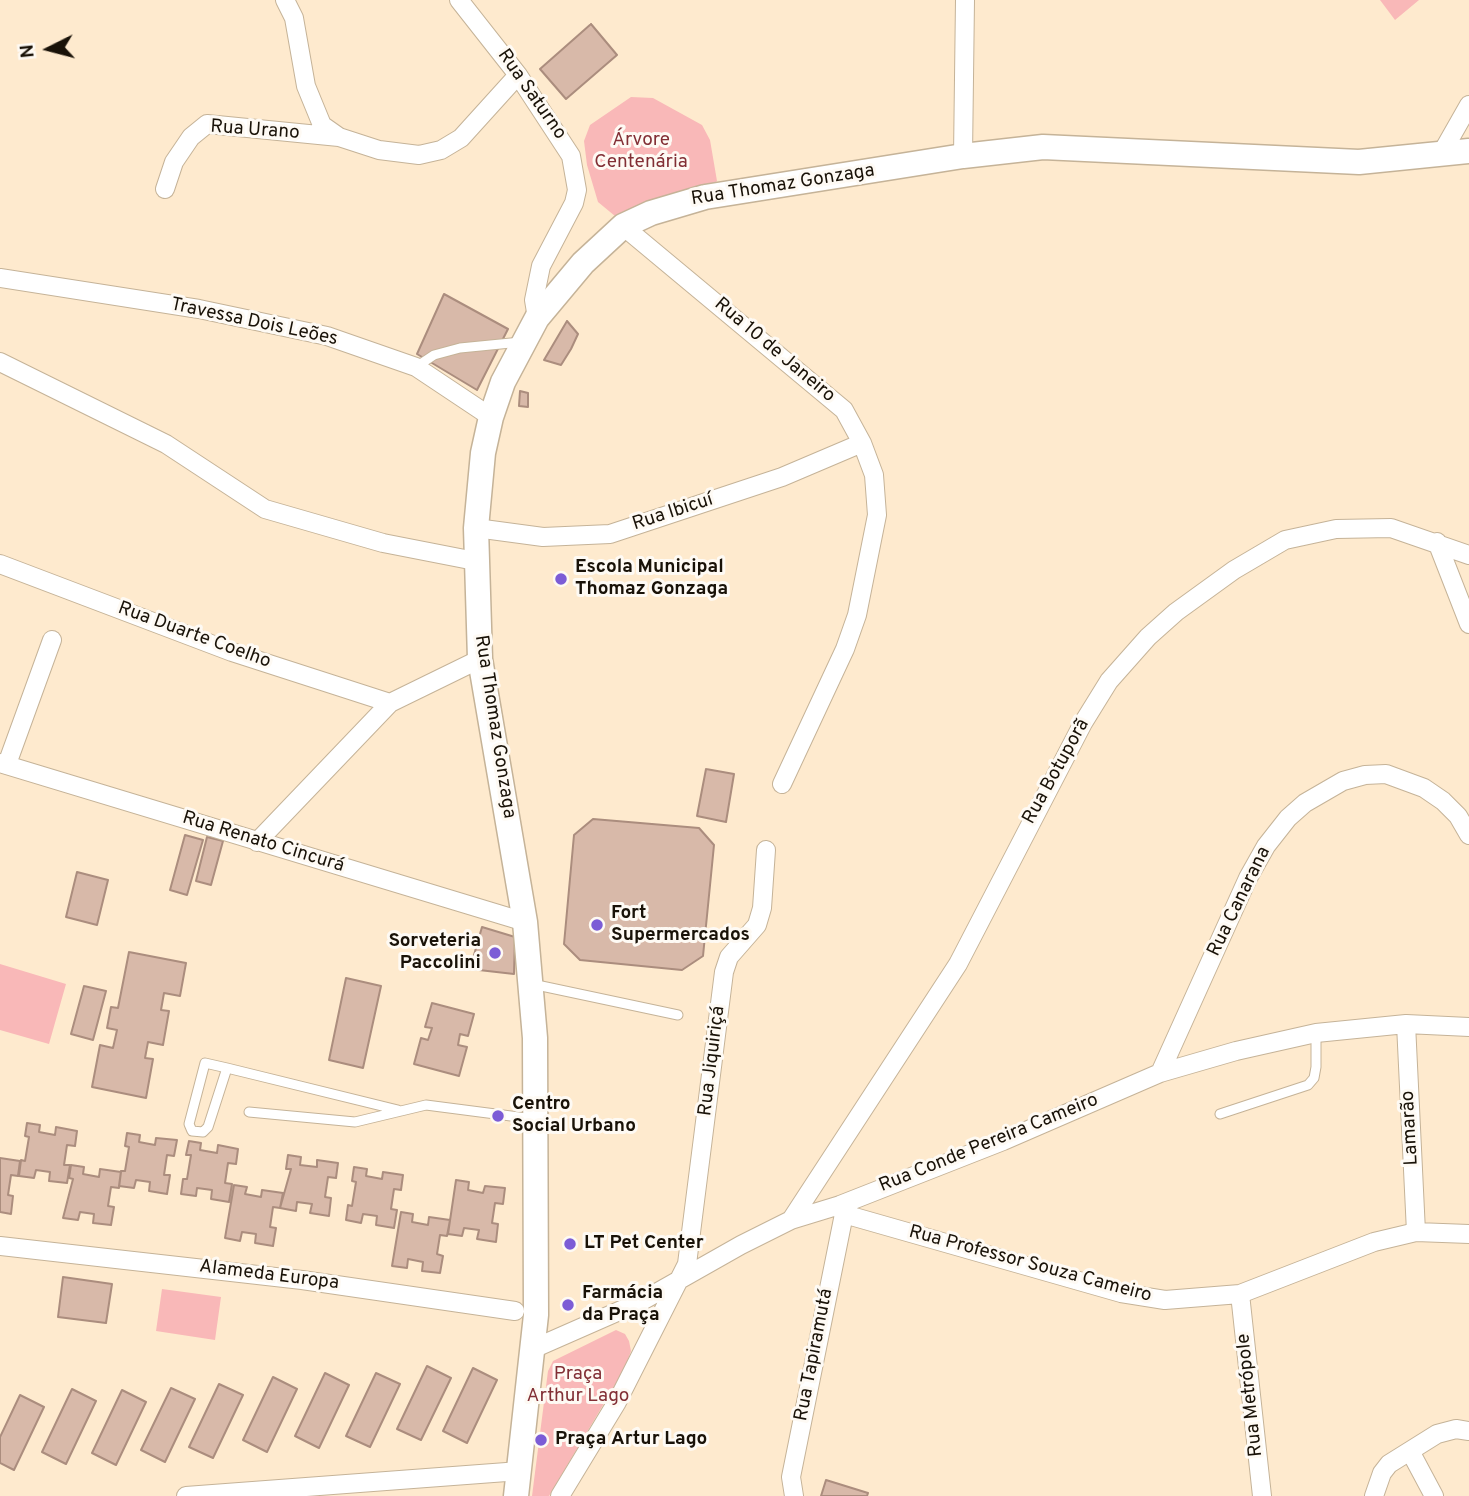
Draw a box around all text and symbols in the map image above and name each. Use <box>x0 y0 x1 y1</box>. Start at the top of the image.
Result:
north arrow <box>14 14 84 84</box>
text: N <box>15 43 41 59</box>
street label: Rua Saturno <box>492 45 570 145</box>
street label: Rua Urano <box>210 117 300 145</box>
park label: Árvore Centenária <box>594 130 688 174</box>
street label: Rua Thomaz Gonzaga <box>690 160 876 212</box>
street label: Travessa Dois Leões <box>168 294 340 352</box>
street label: Rua 10 de Janeiro <box>709 294 839 408</box>
street label: Rua Ibicuí <box>630 489 716 537</box>
place label: Escola Municipal Thomaz Gonzaga <box>575 557 728 601</box>
marker: Escola Municipal Thomaz Gonzaga <box>553 571 569 587</box>
street label: Rua Duarte Coelho <box>114 598 274 674</box>
street label: Rua Thomaz Gonzaga <box>468 634 520 820</box>
street label: Rua Botuporã <box>1019 715 1095 829</box>
street label: Rua Renato Cincurá <box>179 807 347 879</box>
street label: Rua Canarana <box>1204 843 1276 961</box>
place label: Fort Supermercados <box>611 903 750 947</box>
marker: Fort Supermercados <box>589 917 605 933</box>
place label: Sorveteria Paccolini <box>388 931 481 975</box>
marker: Sorveteria Paccolini <box>487 945 503 961</box>
street label: Rua Jiquiriçá <box>695 1005 731 1117</box>
street label: Rua Conde Pereira Cameiro <box>876 1090 1102 1198</box>
street label: Lamarão <box>1398 1090 1424 1166</box>
place label: Centro Social Urbano <box>512 1094 636 1138</box>
marker: Centro Social Urbano <box>490 1108 506 1124</box>
street label: Rua Professor Souza Cameiro <box>906 1222 1154 1308</box>
place label: LT Pet Center <box>584 1233 704 1255</box>
marker: LT Pet Center <box>562 1236 578 1252</box>
street label: Alameda Europa <box>198 1256 340 1296</box>
place label: Farmácia da Praça <box>582 1283 663 1327</box>
street label: Rua Tapiramutá <box>791 1287 839 1423</box>
marker: Farmácia da Praça <box>560 1297 576 1313</box>
street label: Rua Metrópole <box>1233 1332 1269 1458</box>
park label: Praça Arthur Lago <box>527 1364 629 1408</box>
place label: Praça Artur Lago <box>555 1429 707 1451</box>
marker: Praça Artur Lago <box>533 1432 549 1448</box>

